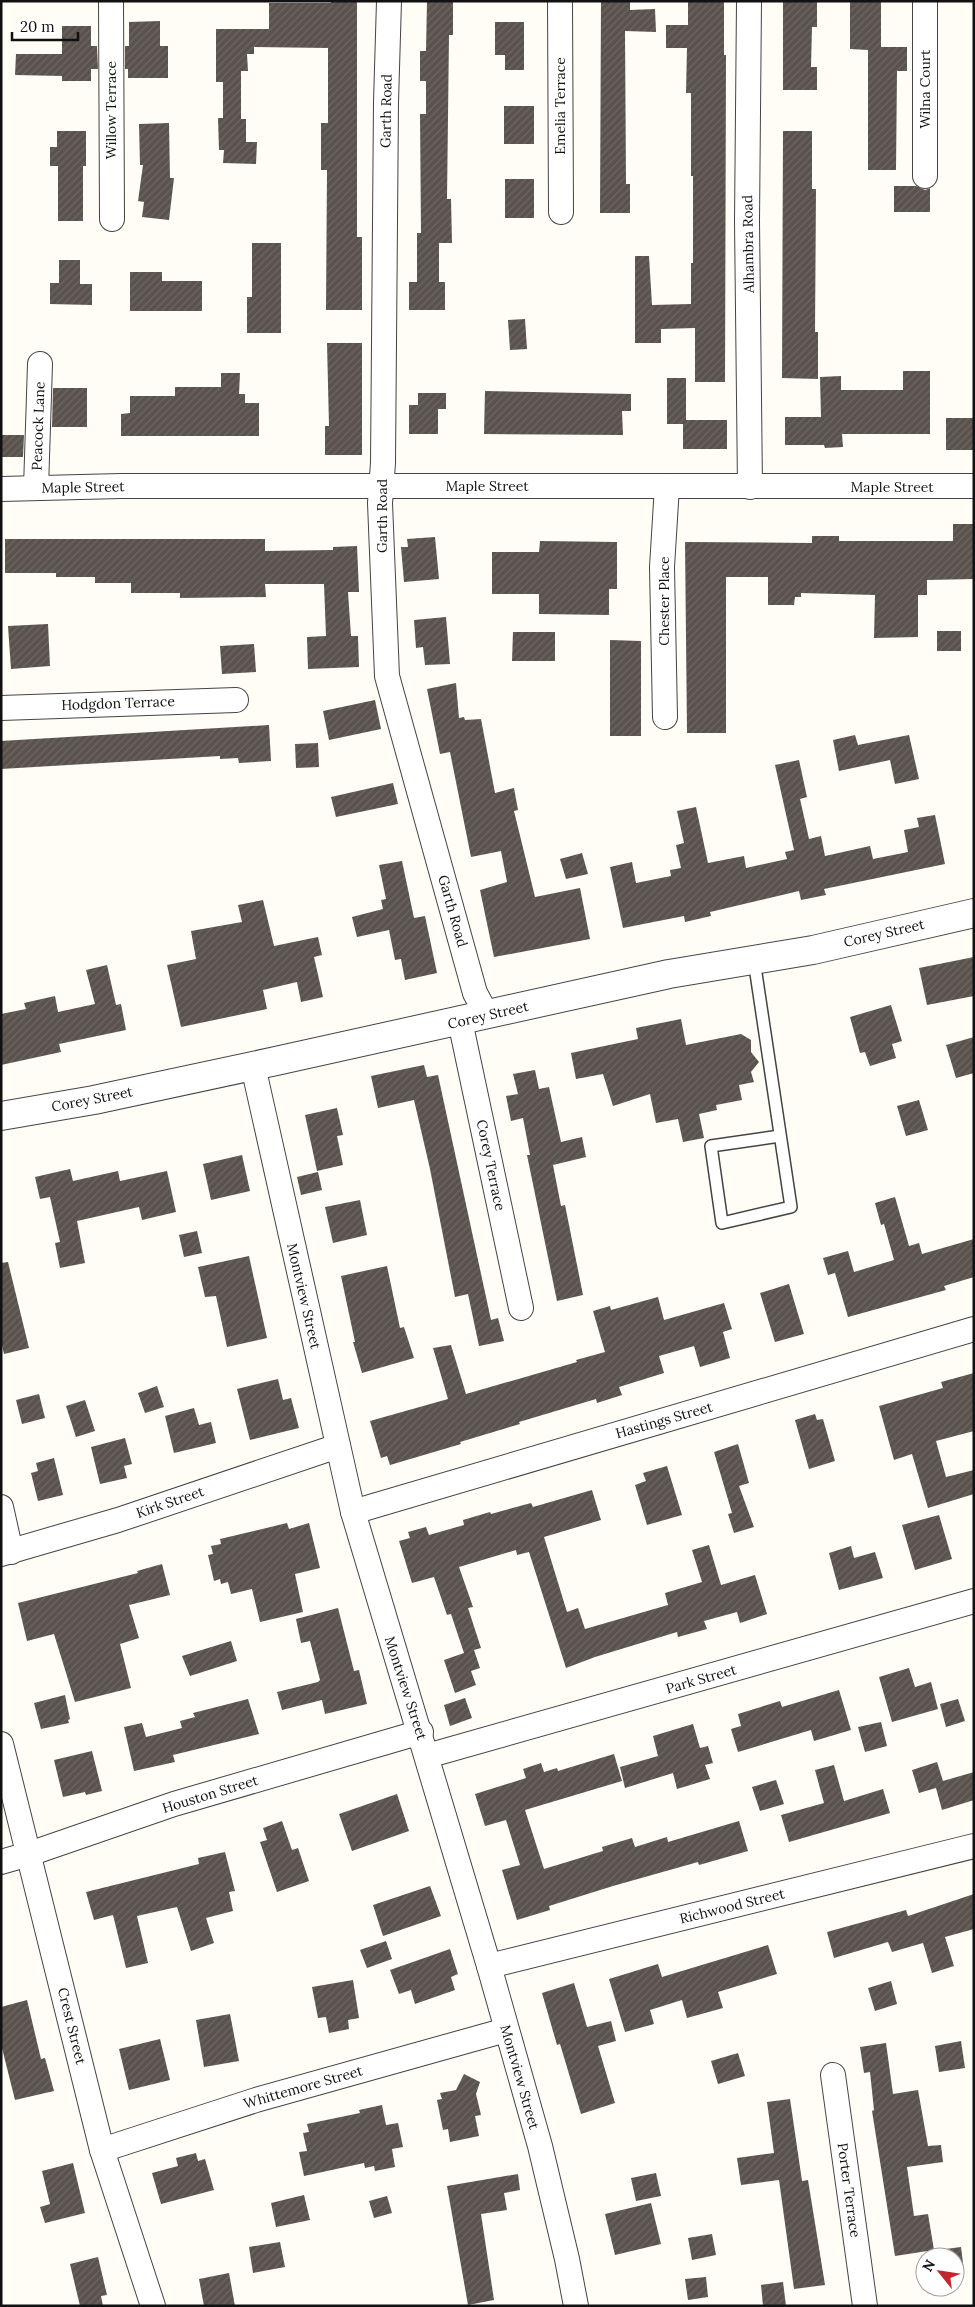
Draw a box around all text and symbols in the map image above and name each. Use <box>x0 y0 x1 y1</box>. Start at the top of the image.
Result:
scale bar <box>12 10 79 42</box>
text: 20 m <box>20 17 55 36</box>
street label: Wilna Court <box>916 49 934 128</box>
street label: Emelia Terrace <box>551 57 569 155</box>
street label: Willow Terrace <box>102 60 120 159</box>
street label: Garth Road <box>376 74 396 148</box>
street label: Alhambra Road <box>738 195 758 294</box>
street label: Peacock Lane <box>27 381 49 471</box>
street label: Maple Street <box>41 477 125 497</box>
street label: Maple Street <box>445 477 529 495</box>
street label: Maple Street <box>850 478 934 496</box>
street label: Garth Road <box>373 479 391 553</box>
street label: Chester Place <box>655 556 673 646</box>
street label: Hodgdon Terrace <box>61 692 176 714</box>
street label: Garth Road <box>434 873 472 949</box>
street label: Corey Street <box>842 915 927 951</box>
street label: Corey Street <box>446 997 531 1033</box>
street label: Corey Street <box>50 1082 135 1116</box>
street label: Corey Terrace <box>473 1118 510 1213</box>
street label: Montview Street <box>283 1241 325 1351</box>
street label: Hastings Street <box>613 1397 715 1442</box>
street label: Kirk Street <box>134 1482 207 1522</box>
street label: Montview Street <box>381 1634 431 1743</box>
street label: Park Street <box>664 1660 739 1698</box>
street label: Houston Street <box>160 1771 261 1817</box>
street label: Richwood Street <box>678 1884 787 1928</box>
street label: Crest Street <box>54 1986 90 2067</box>
street label: Montview Street <box>496 2023 544 2132</box>
street label: Whittemore Street <box>241 2061 365 2113</box>
street label: Porter Terrace <box>833 2141 865 2239</box>
north arrow <box>915 2247 965 2297</box>
text: N <box>918 2256 939 2275</box>

